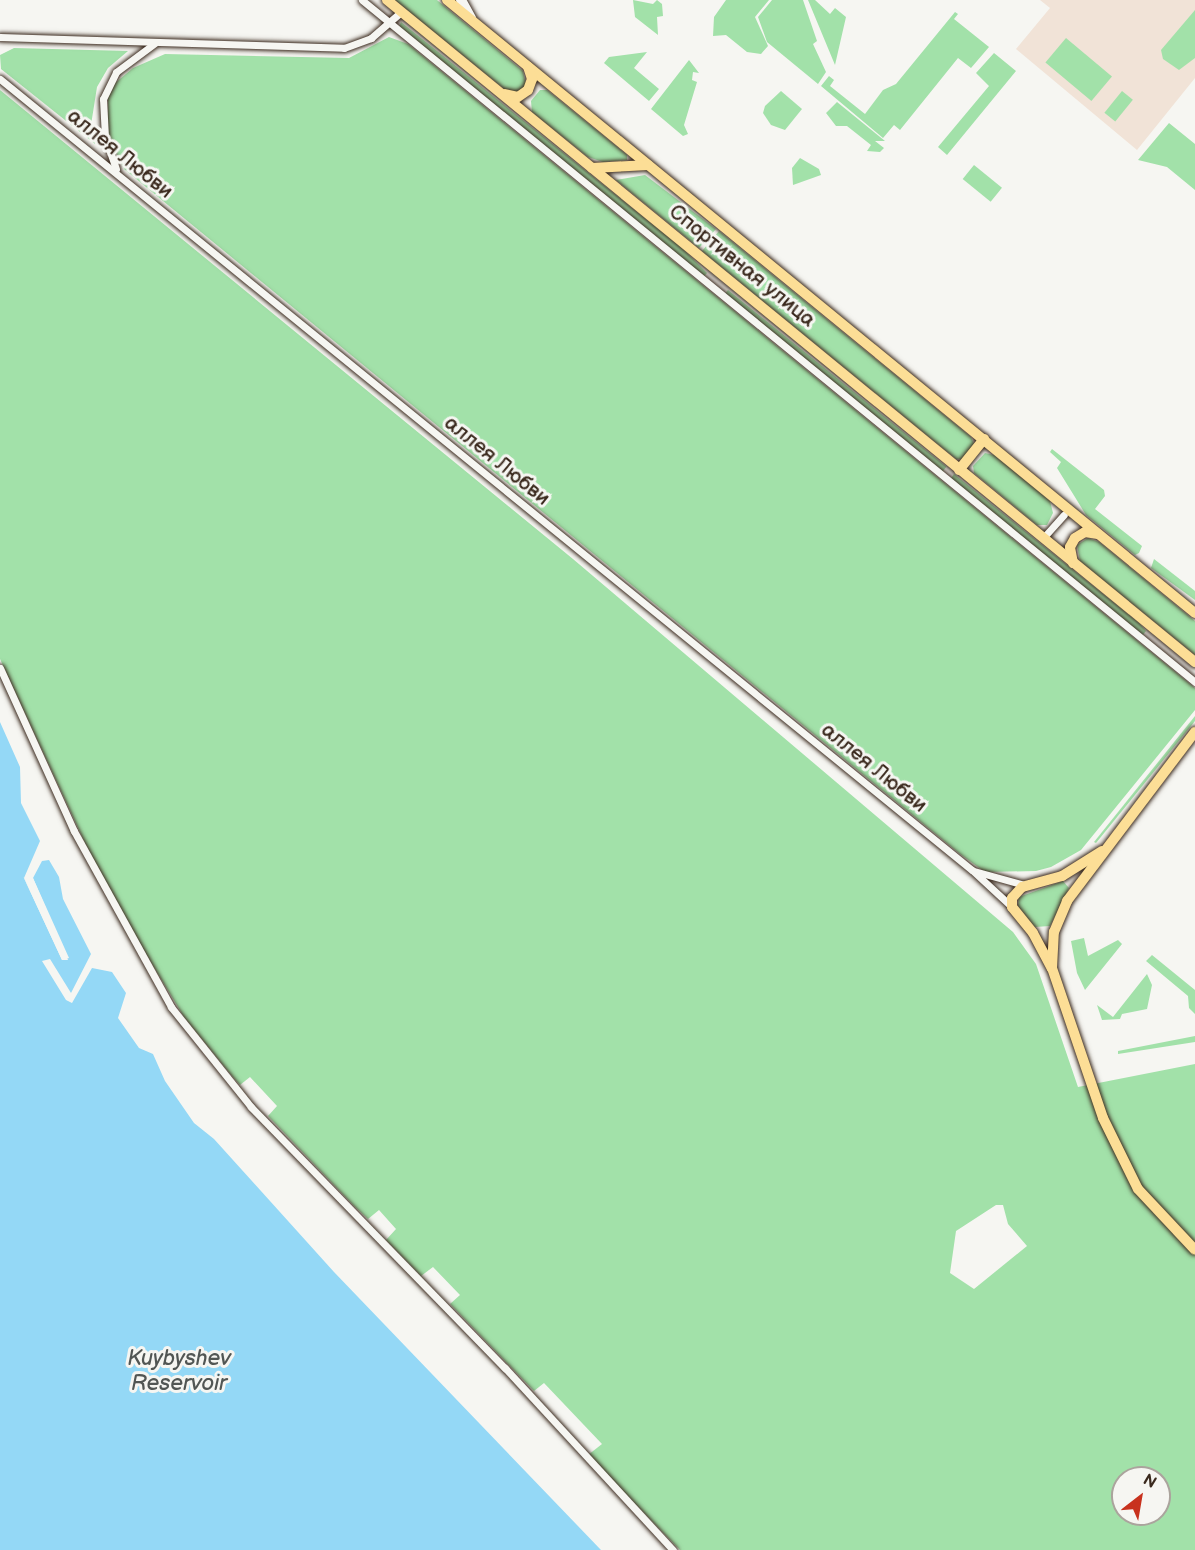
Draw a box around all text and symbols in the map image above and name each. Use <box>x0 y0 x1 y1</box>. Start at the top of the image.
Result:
street label: аллея Любви <box>62 104 178 204</box>
street label: Спортивная улица <box>664 199 820 333</box>
street label: аллея Любви <box>439 411 555 511</box>
street label: аллея Любви <box>816 718 932 818</box>
water label: Kuybyshev Reservoir <box>127 1345 231 1396</box>
north arrow <box>1111 1466 1171 1526</box>
text: N <box>1139 1471 1160 1493</box>

